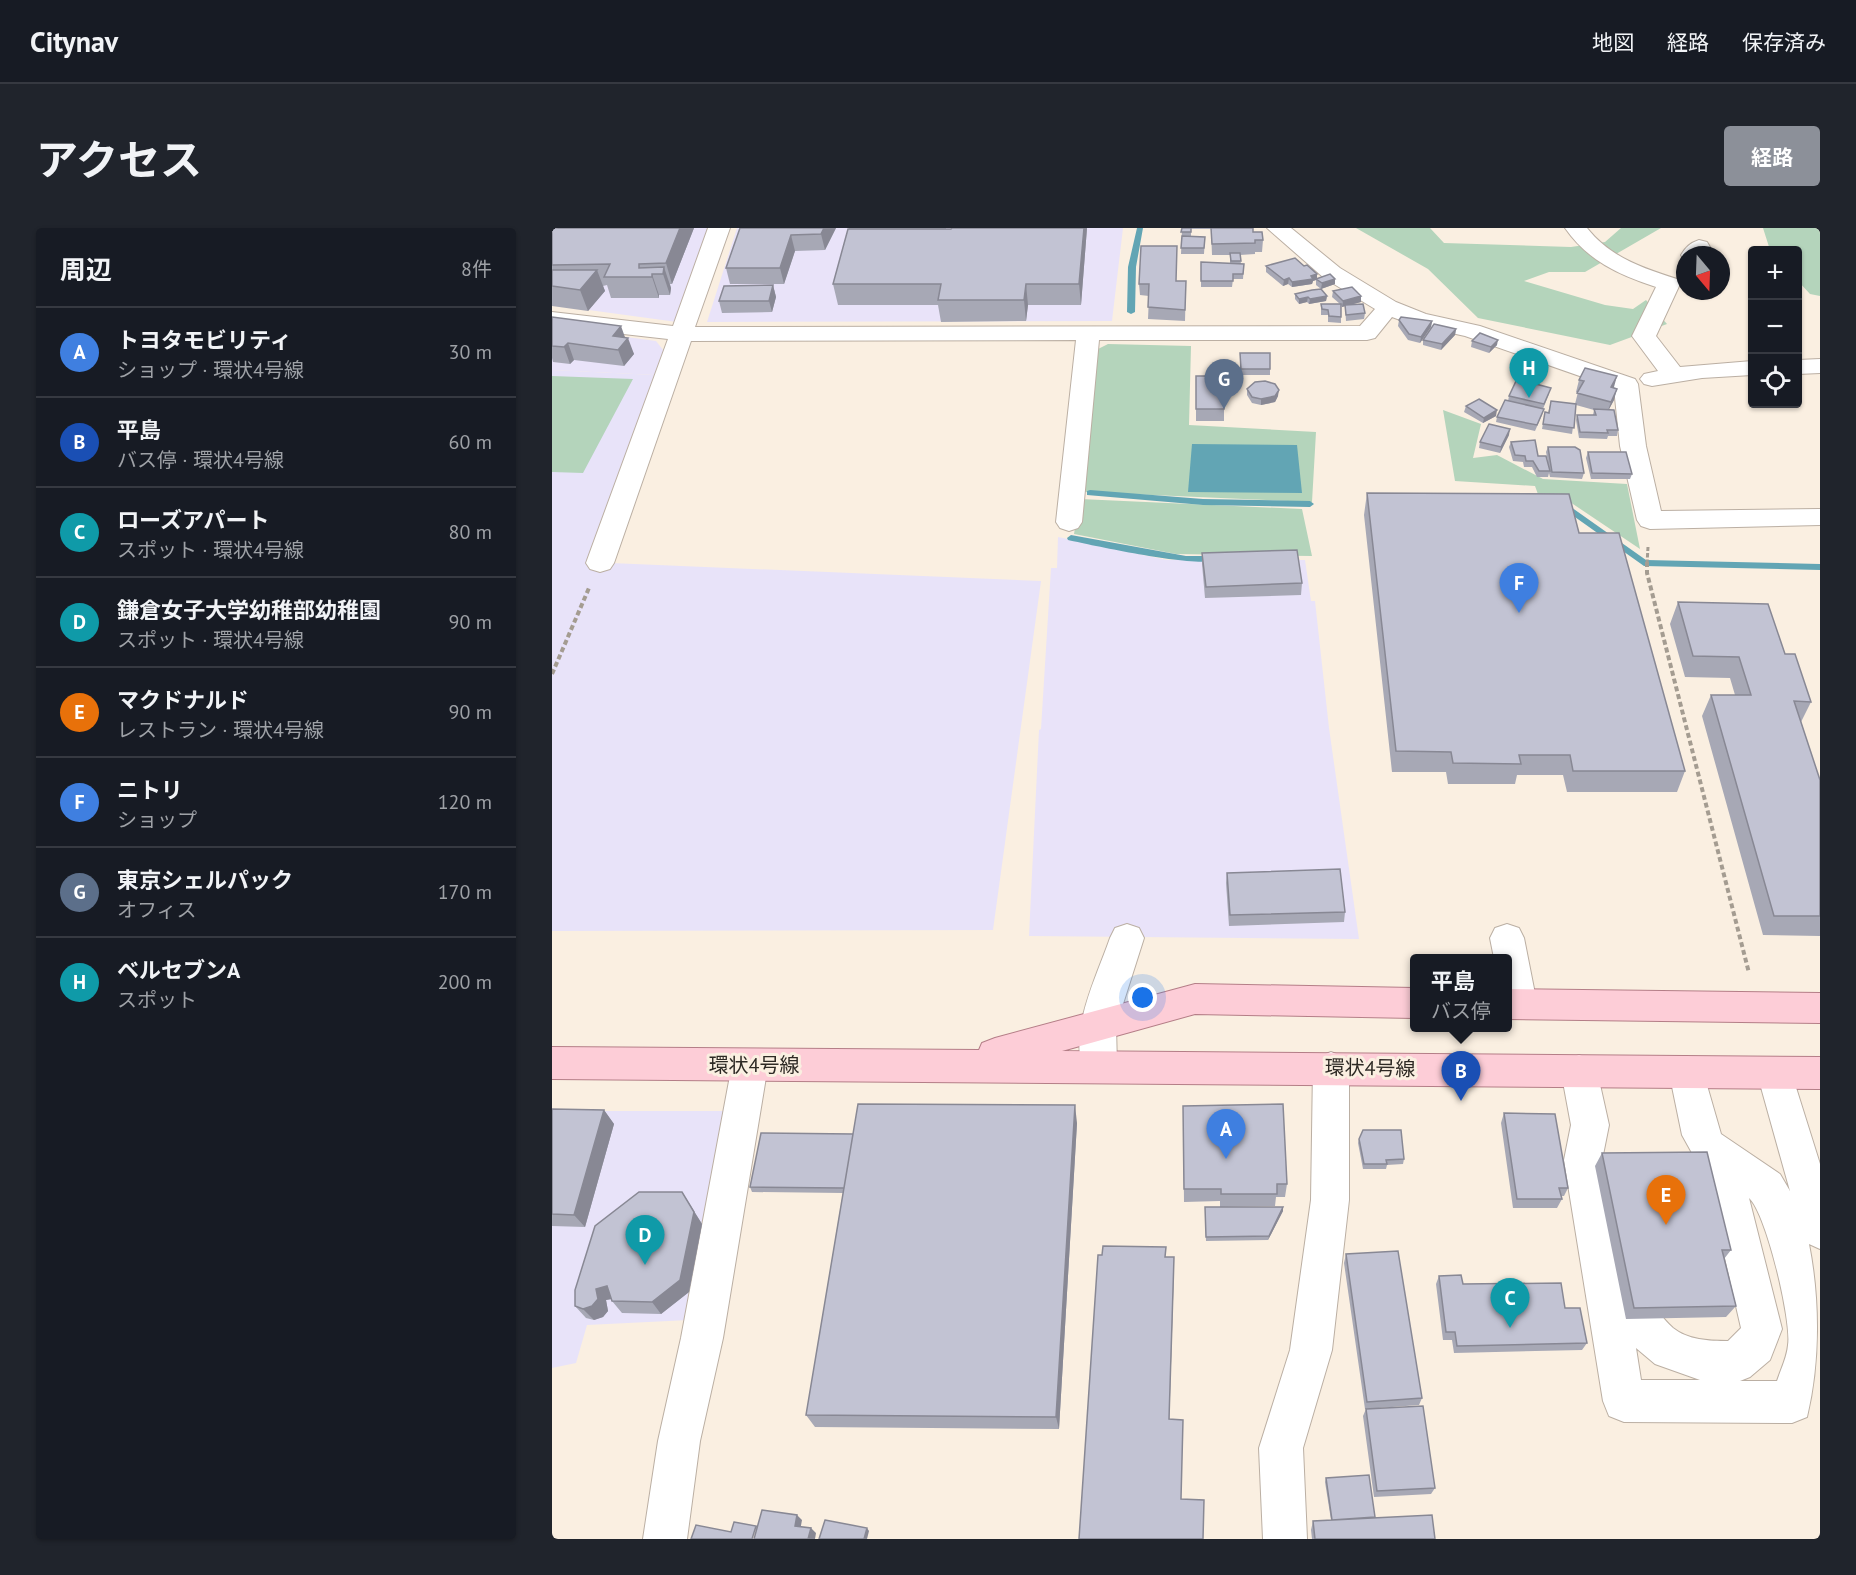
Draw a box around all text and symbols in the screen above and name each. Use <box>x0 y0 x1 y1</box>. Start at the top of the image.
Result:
text: Citynav <box>30 23 118 60</box>
text: 地図 <box>1592 29 1634 56</box>
text: 経路 <box>1667 29 1709 56</box>
text: 保存済み <box>1742 29 1826 56</box>
button: 経路 <box>1724 126 1820 186</box>
text: アクセス <box>36 132 202 187</box>
north arrow <box>1676 246 1730 300</box>
map controls <box>1748 246 1802 408</box>
button: + <box>1748 246 1802 300</box>
text: 周辺 <box>60 253 112 286</box>
text: 8件 <box>461 256 492 282</box>
button: − <box>1748 300 1802 354</box>
text: トヨタモビリティ <box>117 326 292 354</box>
text: A <box>73 339 86 365</box>
text: 30 m <box>449 339 492 365</box>
pin: H <box>1510 348 1548 398</box>
button: locate <box>1748 354 1802 408</box>
text: ショップ · 環状4号線 <box>117 357 304 383</box>
pin: G <box>1204 360 1244 409</box>
text: 平島 <box>117 416 161 444</box>
text: B <box>74 429 85 455</box>
text: 60 m <box>449 429 492 455</box>
text: バス停 · 環状4号線 <box>117 447 284 473</box>
text: ローズアパート <box>117 506 269 534</box>
text: C <box>74 519 85 545</box>
text: 80 m <box>449 519 492 545</box>
text: スポット · 環状4号線 <box>117 537 304 563</box>
pin: F <box>1500 564 1538 613</box>
text: 鎌倉女子大学幼稚部幼稚園 <box>117 596 381 624</box>
text: D <box>73 609 86 635</box>
text: 90 m <box>449 609 492 635</box>
text: スポット · 環状4号線 <box>117 627 304 653</box>
text: マクドナルド <box>117 686 249 714</box>
text: E <box>74 699 85 725</box>
text: 90 m <box>449 699 492 725</box>
text: レストラン · 環状4号線 <box>117 717 324 743</box>
text: ニトリ <box>117 776 183 804</box>
text: F <box>74 789 85 815</box>
text: 120 m <box>438 789 492 815</box>
text: ショップ <box>117 807 197 833</box>
text: 東京シェルパック <box>117 866 293 894</box>
text: G <box>73 879 86 905</box>
text: 170 m <box>438 879 492 905</box>
text: オフィス <box>117 897 197 923</box>
popup <box>1410 954 1512 1032</box>
text: ベルセブンA <box>117 956 240 984</box>
text: 平島 <box>1431 967 1475 995</box>
text: H <box>73 969 86 995</box>
text: 200 m <box>438 969 492 995</box>
your location <box>1128 983 1157 1012</box>
text: スポット <box>117 987 197 1013</box>
text: バス停 <box>1431 998 1491 1024</box>
street label: 環状4号線 <box>709 1052 799 1078</box>
pin: B <box>1442 1052 1480 1101</box>
street label: 環状4号線 <box>1324 1054 1416 1082</box>
pin: A <box>1206 1110 1246 1159</box>
pin: E <box>1646 1176 1686 1225</box>
pin: D <box>626 1216 664 1265</box>
pin: C <box>1490 1278 1530 1328</box>

